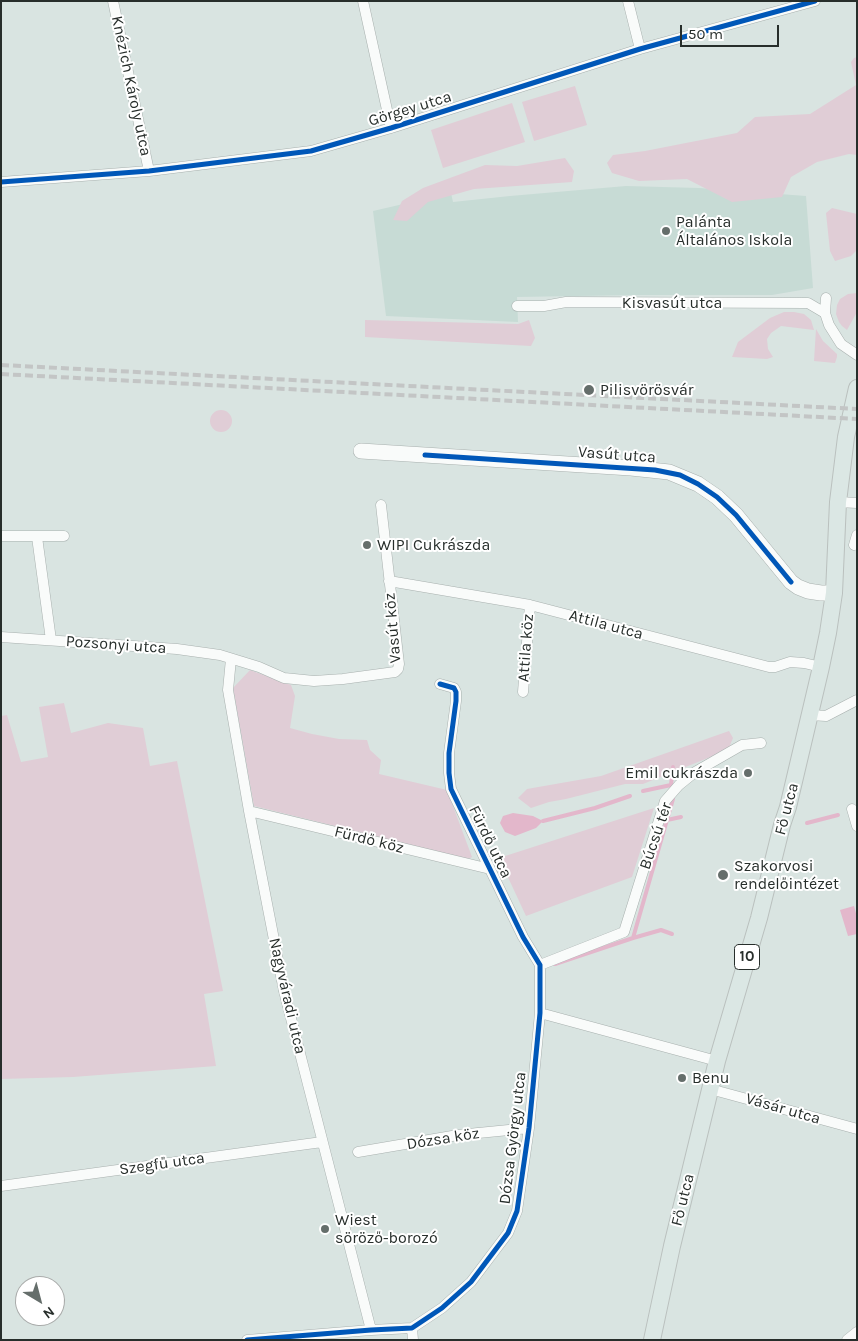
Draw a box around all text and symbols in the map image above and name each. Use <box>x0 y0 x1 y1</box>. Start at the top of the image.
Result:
street label: Knézich Károly utca <box>107 14 155 158</box>
scale bar <box>683 15 782 47</box>
text: 50 m <box>688 25 723 43</box>
street label: Görgey utca <box>366 87 454 131</box>
place label: Palánta Általános Iskola <box>676 212 792 250</box>
marker: Palánta Általános Iskola <box>660 225 672 237</box>
street label: Kisvasút utca <box>622 293 722 313</box>
place label: Pilisvörösvár <box>600 380 694 400</box>
marker: Pilisvörösvár <box>582 383 596 397</box>
street label: Vasút utca <box>577 443 657 467</box>
place label: WIPI Cukrászda <box>377 535 490 555</box>
marker: WIPI Cukrászda <box>361 539 373 551</box>
street label: Vasút köz <box>380 592 406 664</box>
street label: Attila utca <box>567 606 645 644</box>
street label: Attila köz <box>514 613 538 683</box>
street label: Pozsonyi utca <box>65 632 167 658</box>
place label: Emil cukrászda <box>625 763 738 783</box>
marker: Emil cukrászda <box>742 767 754 779</box>
street label: Fő utca <box>771 781 803 837</box>
street label: Búcsú tér <box>636 800 676 872</box>
street label: Fürdő utca <box>464 803 516 881</box>
street label: Fürdő köz <box>332 822 406 858</box>
place label: Szakorvosi rendelőintézet <box>734 856 839 894</box>
marker: Szakorvosi rendelőintézet <box>716 868 730 882</box>
street label: Nagyváradi utca <box>264 936 310 1056</box>
road number: 10 <box>734 944 760 970</box>
place label: Benu <box>692 1068 730 1088</box>
street label: Dózsa György utca <box>495 1071 531 1205</box>
marker: Benu <box>676 1072 688 1084</box>
street label: Vásár utca <box>743 1089 823 1129</box>
street label: Dózsa köz <box>405 1124 481 1154</box>
street label: Szegfű utca <box>118 1148 206 1180</box>
street label: Fő utca <box>667 1172 699 1228</box>
place label: Wiest söröző-borozó <box>335 1210 438 1248</box>
marker: Wiest söröző-borozó <box>319 1223 331 1235</box>
north arrow <box>15 1276 65 1326</box>
text: N <box>40 1303 58 1322</box>

